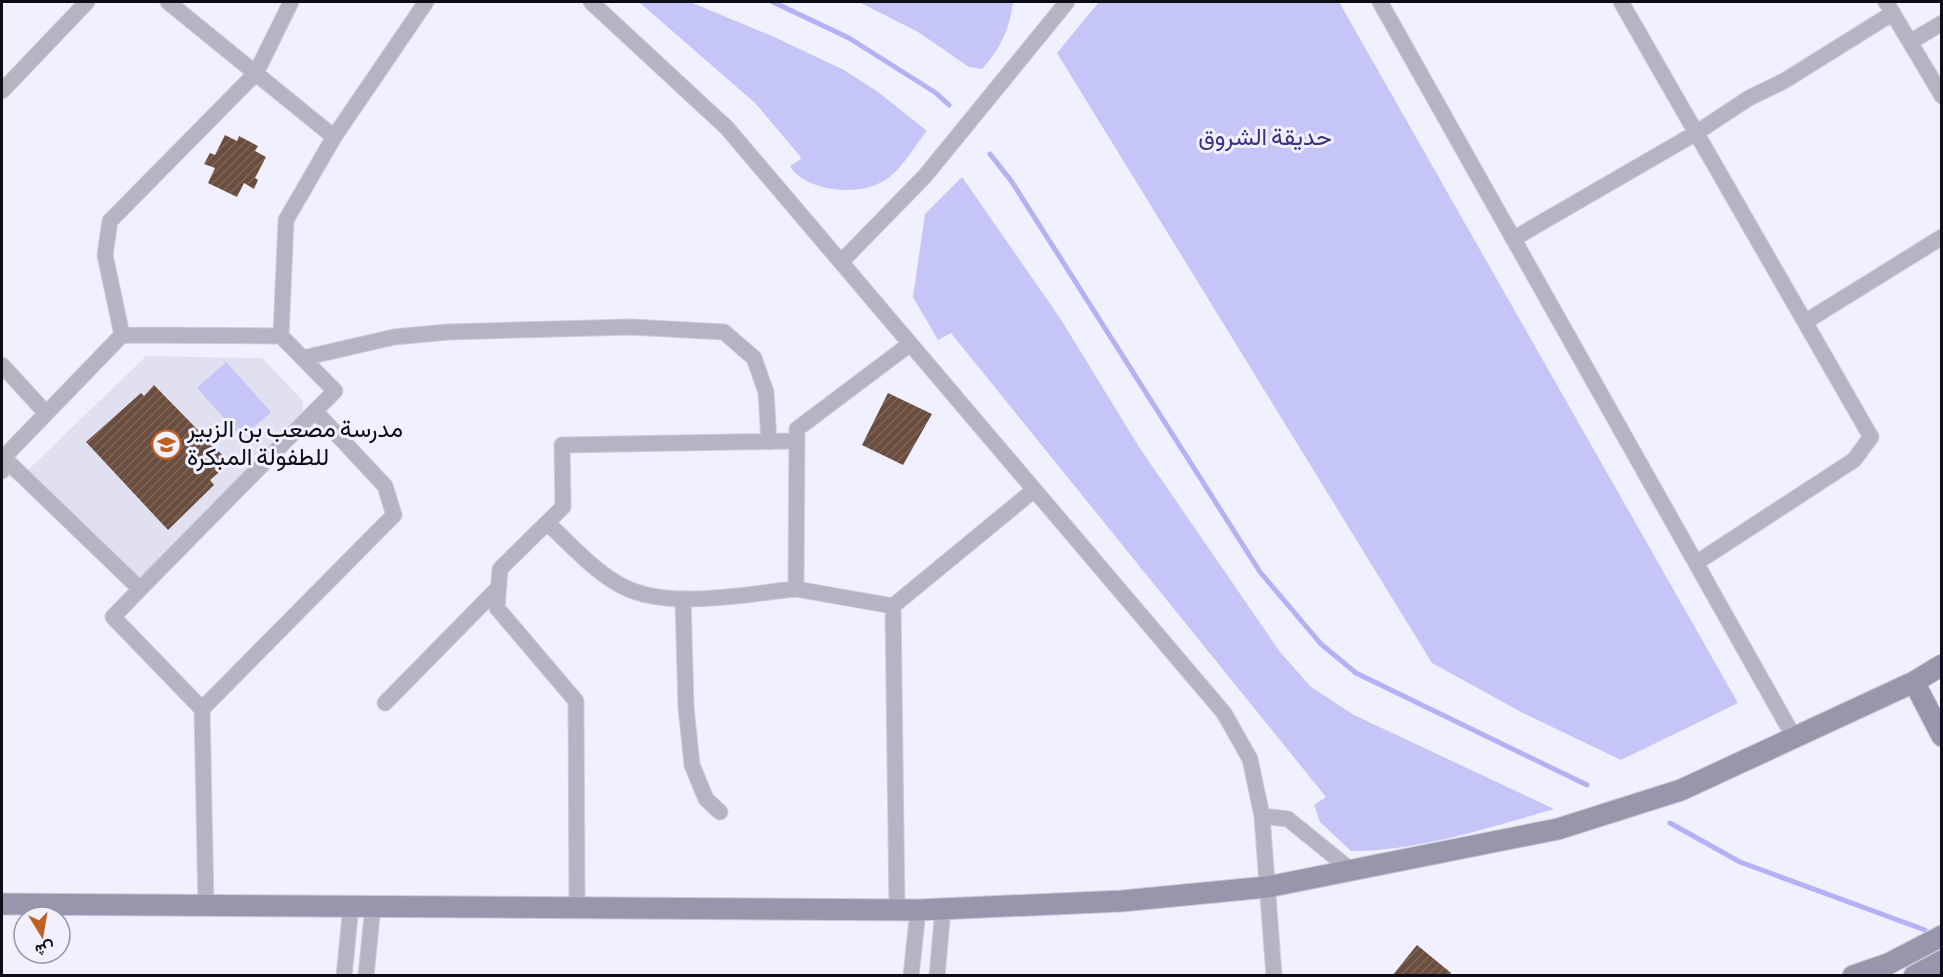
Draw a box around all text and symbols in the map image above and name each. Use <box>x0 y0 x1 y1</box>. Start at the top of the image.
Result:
park label: حديقة الشروق <box>1198 126 1332 152</box>
place label: مدرسة مصعب بن الزبير للطفولة المبكرة <box>186 418 403 472</box>
school or university icon: مدرسة مصعب بن الزبير للطفولة المبكرة <box>150 428 182 460</box>
north arrow <box>12 905 72 965</box>
text: ش <box>34 938 56 958</box>

